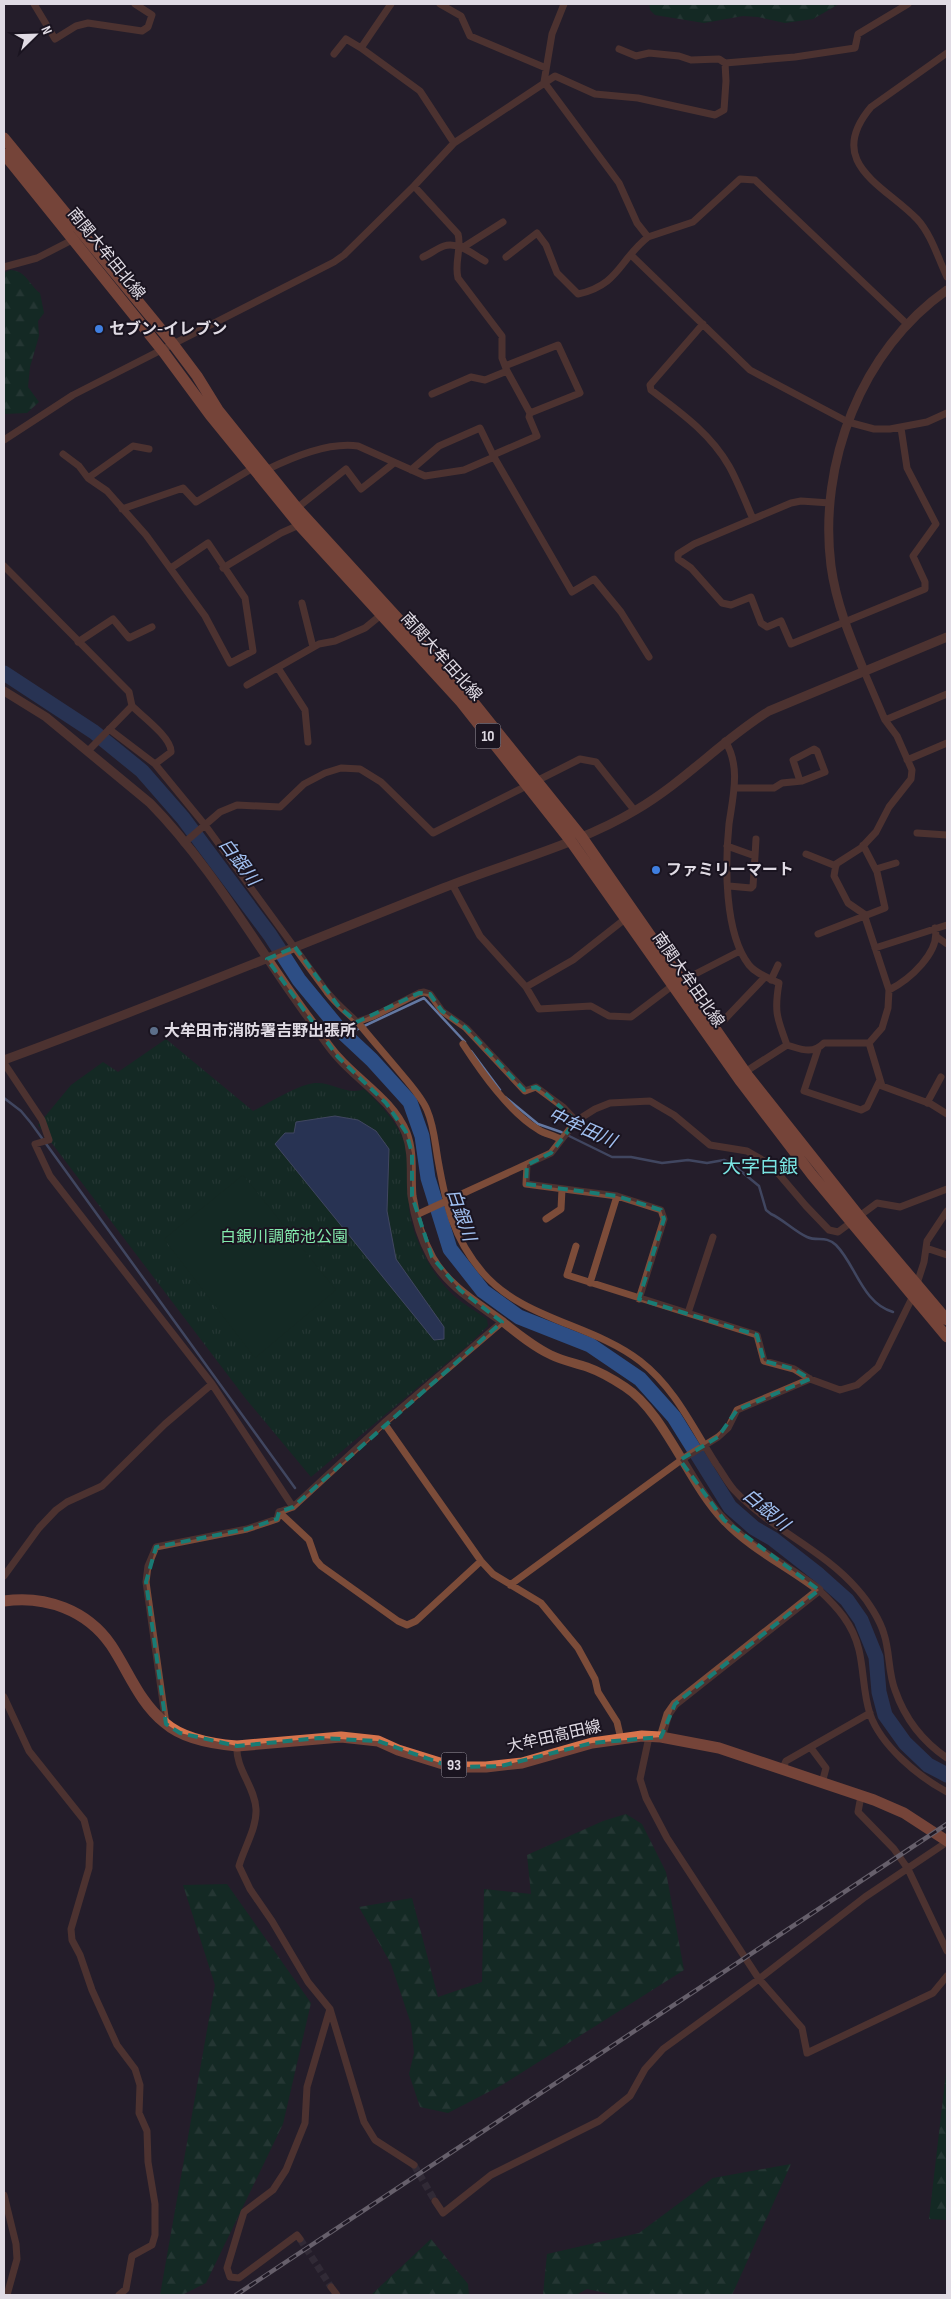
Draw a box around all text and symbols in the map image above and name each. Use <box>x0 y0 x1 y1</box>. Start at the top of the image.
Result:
north arrow <box>10 10 60 60</box>
text: N <box>37 23 56 37</box>
street label: 南関大牟田北線 <box>63 204 149 304</box>
place label: セブン-イレブン <box>109 320 227 339</box>
marker: セブン-イレブン <box>93 323 105 335</box>
street label: 南関大牟田北線 <box>396 609 486 705</box>
road number: 10 <box>476 724 500 748</box>
water label: 白銀川 <box>214 834 265 891</box>
place label: ファミリーマート <box>666 861 794 880</box>
marker: ファミリーマート <box>650 864 662 876</box>
street label: 南関大牟田北線 <box>648 929 728 1031</box>
place label: 大牟田市消防署吉野出張所 <box>164 1022 356 1041</box>
marker: 大牟田市消防署吉野出張所 <box>148 1025 160 1037</box>
water label: 中牟田川 <box>545 1104 621 1153</box>
district label: 大字白銀 <box>722 1156 798 1179</box>
water label: 白銀川 <box>442 1186 480 1246</box>
park label: 白銀川調節池公園 <box>220 1228 348 1247</box>
water label: 白銀川 <box>739 1485 795 1537</box>
street label: 大牟田高田線 <box>505 1717 603 1757</box>
road number: 93 <box>442 1752 466 1778</box>

